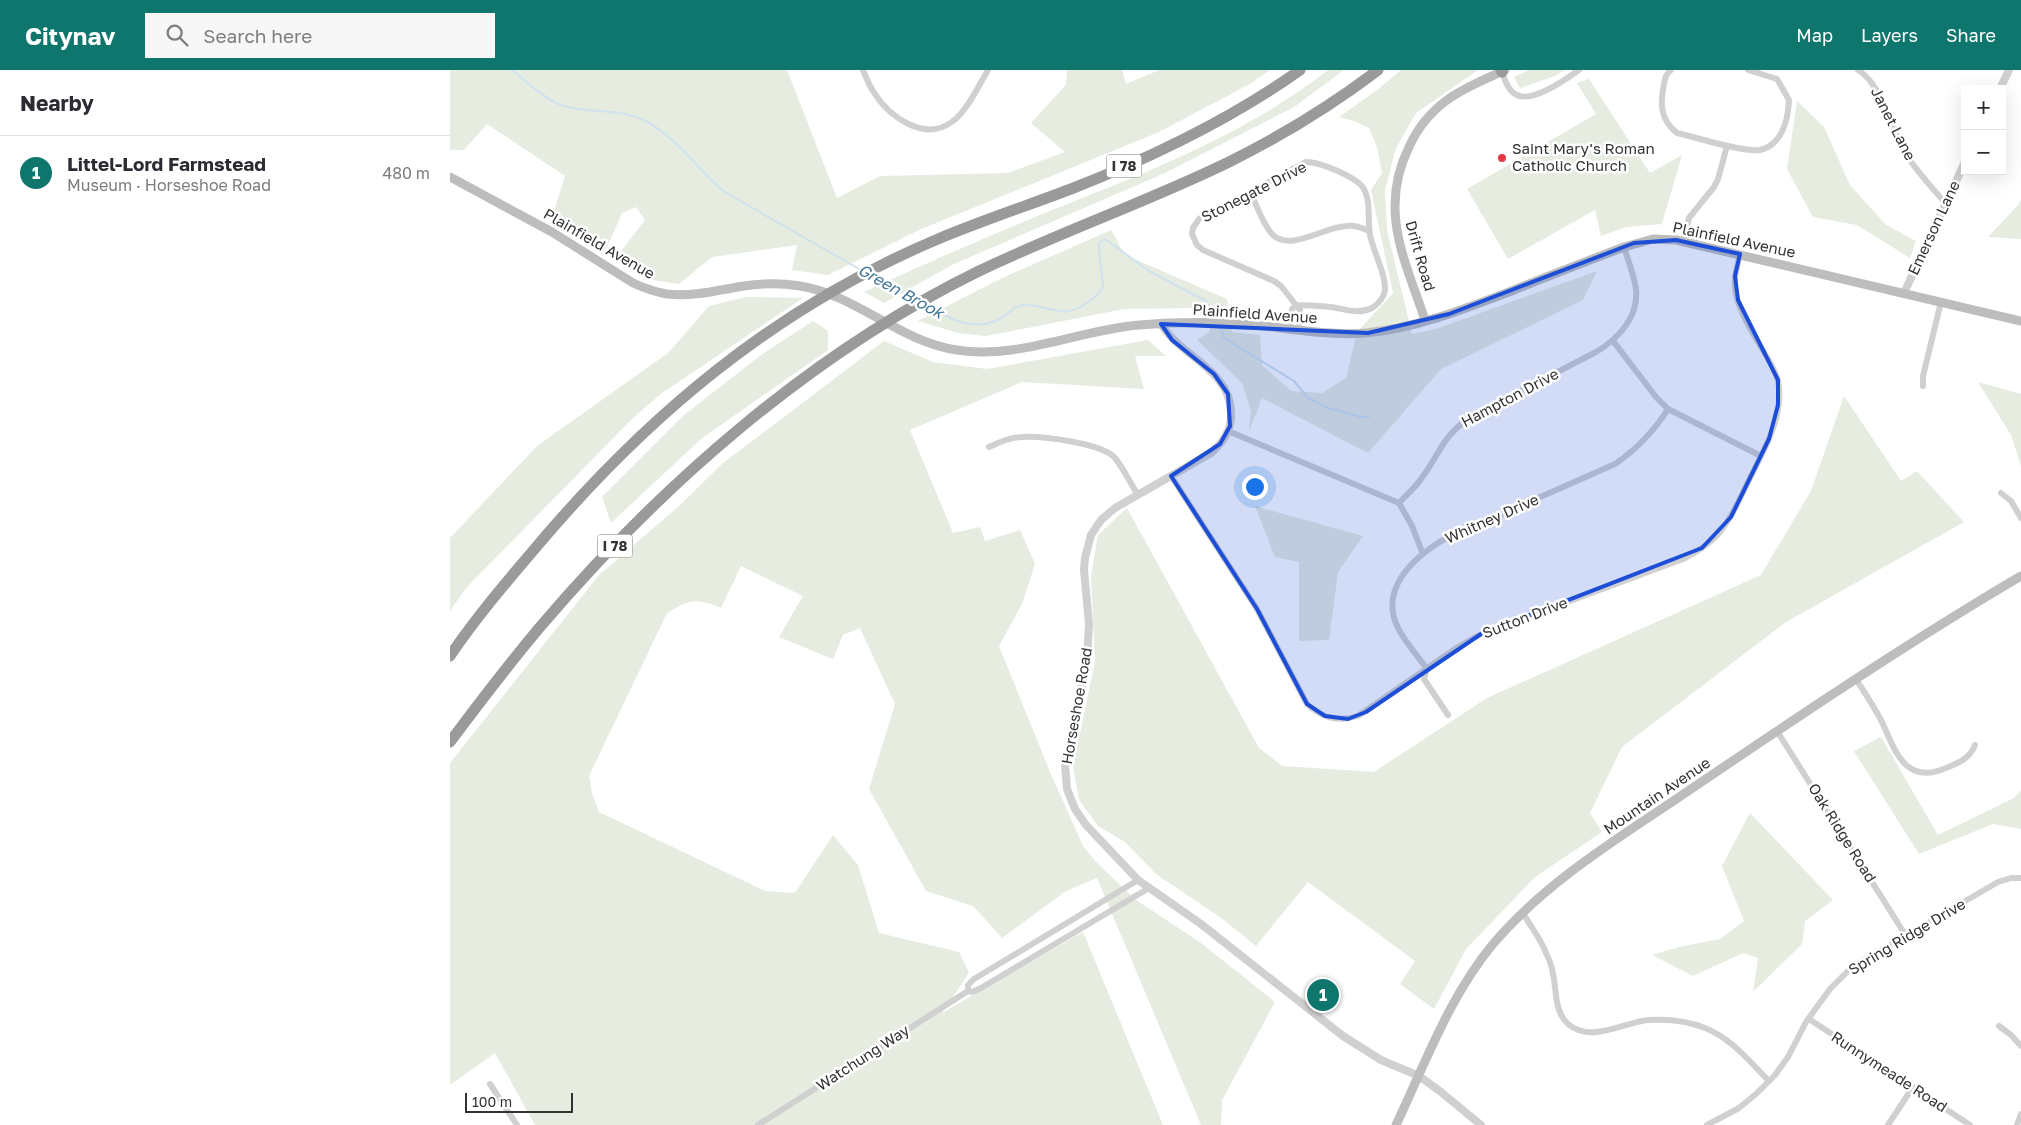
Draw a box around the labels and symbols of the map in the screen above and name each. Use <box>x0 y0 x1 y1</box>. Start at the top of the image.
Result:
street label: Janet Lane <box>1868 84 1920 163</box>
place label: Saint Mary's Roman Catholic Church <box>1512 139 1655 174</box>
marker: Saint Mary's Roman Catholic Church <box>1496 152 1508 164</box>
road number: I 78 <box>1106 154 1142 178</box>
street label: Stonegate Drive <box>1198 157 1309 225</box>
street label: Emerson Lane <box>1903 177 1963 278</box>
street label: Plainfield Avenue <box>541 204 658 282</box>
street label: Plainfield Avenue <box>1671 217 1798 261</box>
street label: Drift Road <box>1402 218 1440 293</box>
water label: Green Brook <box>855 259 949 324</box>
street label: Plainfield Avenue <box>1192 300 1318 326</box>
street label: Hampton Drive <box>1458 364 1561 430</box>
your location <box>1242 474 1268 500</box>
street label: Whitney Drive <box>1442 489 1541 547</box>
road number: I 78 <box>598 534 632 558</box>
street label: Sutton Drive <box>1480 592 1570 642</box>
street label: Horseshoe Road <box>1057 646 1095 766</box>
street label: Mountain Avenue <box>1600 753 1713 837</box>
street label: Oak Ridge Road <box>1805 780 1881 885</box>
street label: Spring Ridge Drive <box>1845 894 1968 978</box>
pin: 1 <box>1307 976 1339 1014</box>
street label: Watchung Way <box>813 1020 913 1094</box>
street label: Runnymeade Road <box>1828 1027 1951 1115</box>
scale bar <box>465 1090 572 1113</box>

